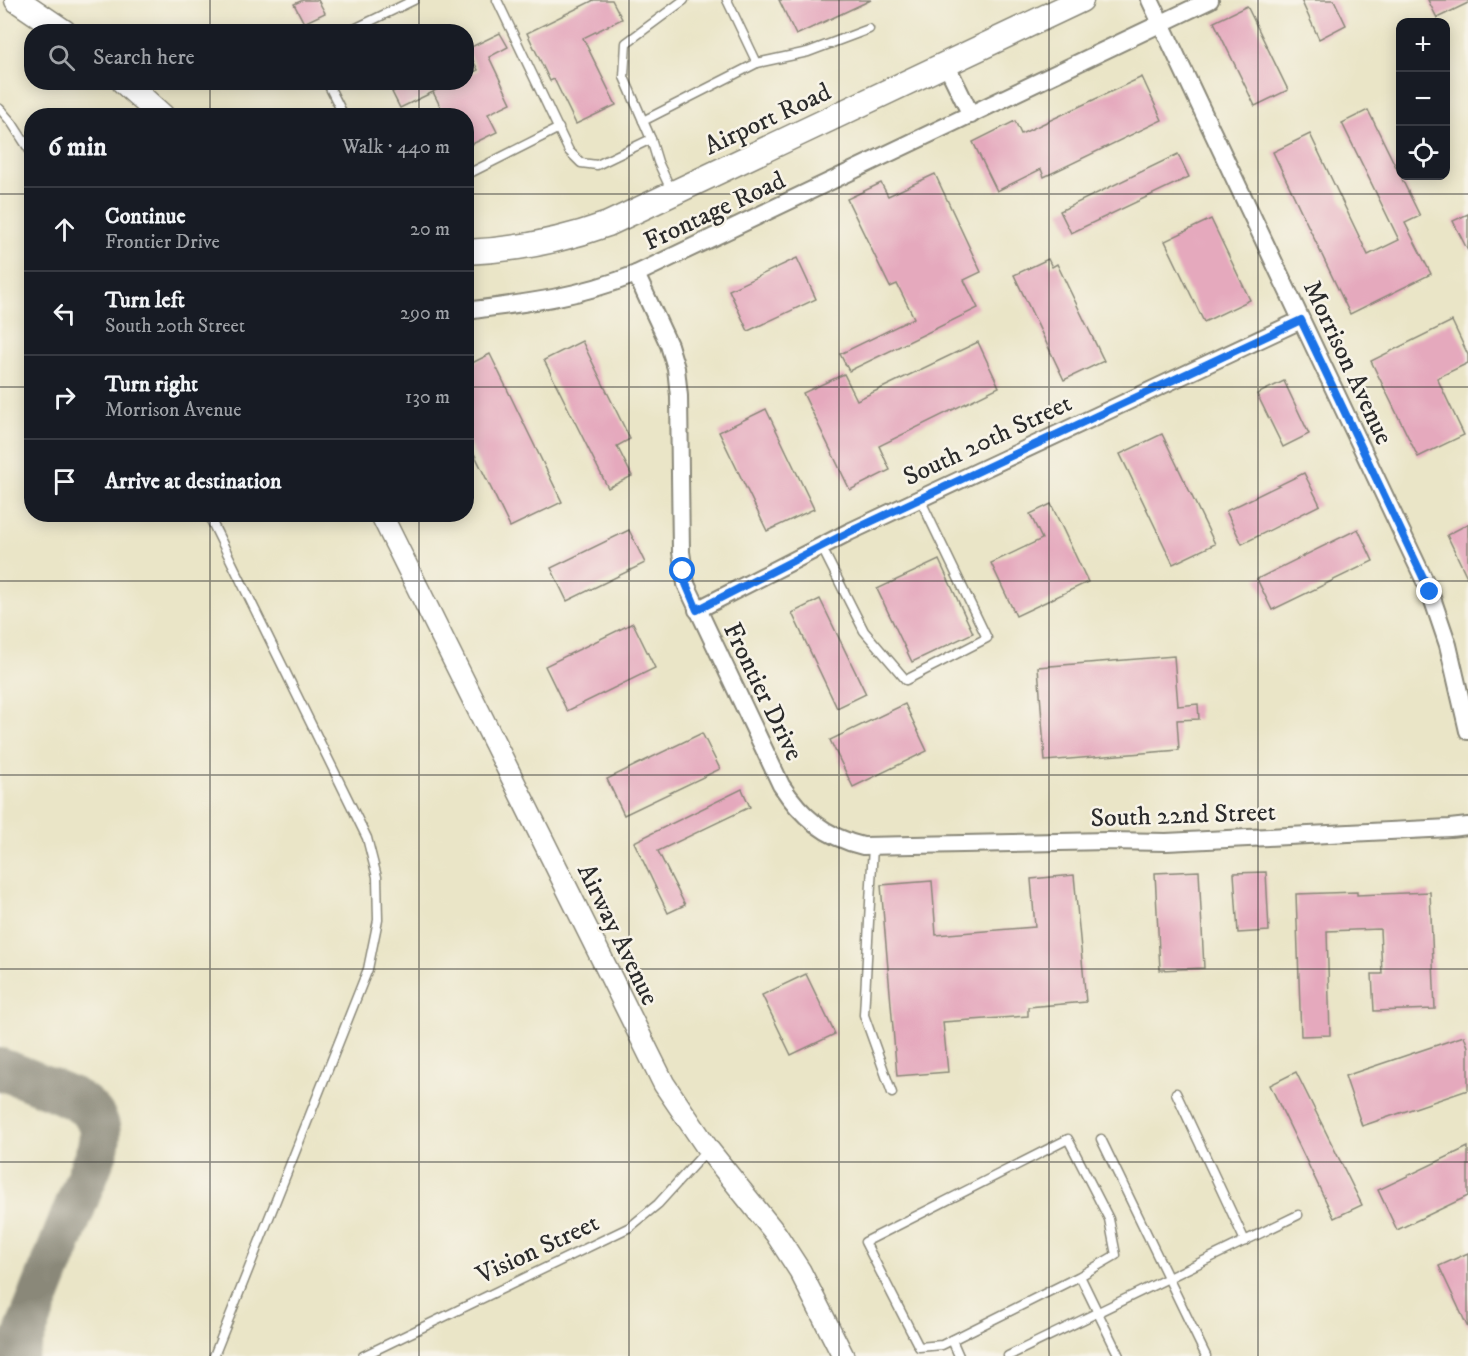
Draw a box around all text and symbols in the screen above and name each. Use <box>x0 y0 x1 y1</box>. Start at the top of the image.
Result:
map controls <box>1396 18 1450 180</box>
button: + <box>1396 18 1450 72</box>
search box <box>24 24 474 90</box>
icon: search <box>45 41 78 74</box>
text: Search here <box>93 44 195 71</box>
button: − <box>1396 72 1450 126</box>
street label: Airport Road <box>699 76 836 163</box>
button: locate <box>1396 126 1450 180</box>
text: 6 min <box>48 131 107 164</box>
text: Walk · 440 m <box>342 135 450 160</box>
street label: Frontage Road <box>638 164 791 259</box>
text: Continue <box>105 203 186 230</box>
icon: ahead <box>48 213 81 246</box>
text: 20 m <box>410 217 450 242</box>
text: Frontier Drive <box>105 230 220 255</box>
street label: Morrison Avenue <box>1295 275 1400 450</box>
text: Turn left <box>105 287 185 314</box>
icon: left <box>48 297 81 330</box>
text: 290 m <box>400 301 450 326</box>
text: South 20th Street <box>105 314 245 339</box>
text: Turn right <box>105 371 198 398</box>
icon: right <box>48 381 81 414</box>
text: 130 m <box>405 385 450 410</box>
street label: South 20th Street <box>898 387 1077 494</box>
text: Morrison Avenue <box>105 398 242 423</box>
icon: arrive <box>48 465 81 498</box>
text: Arrive at destination <box>105 468 282 495</box>
route start <box>669 557 695 583</box>
route end <box>1416 578 1442 604</box>
street label: Frontier Drive <box>715 617 810 766</box>
street label: South 22nd Street <box>1090 796 1276 835</box>
street label: Airway Avenue <box>569 858 666 1011</box>
street label: Vision Street <box>470 1207 604 1293</box>

